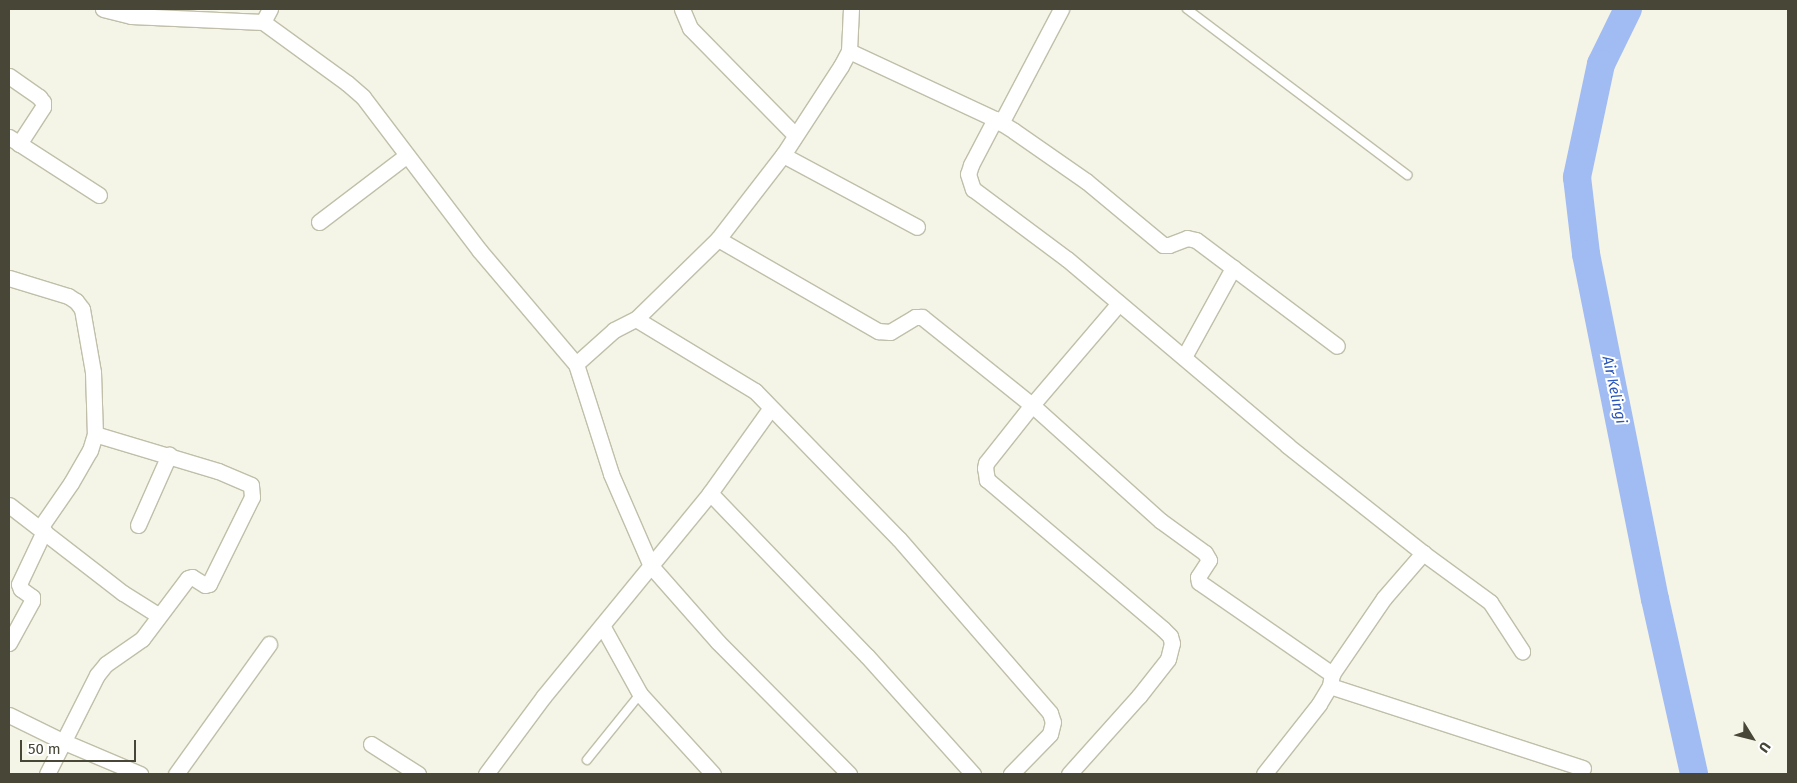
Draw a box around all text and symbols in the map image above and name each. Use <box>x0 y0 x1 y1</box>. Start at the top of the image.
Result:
water label: Air Kelingi <box>1598 355 1630 425</box>
north arrow <box>1727 713 1777 763</box>
scale bar <box>22 730 139 762</box>
text: U <box>1755 738 1774 756</box>
text: 50 m <box>28 740 61 758</box>

